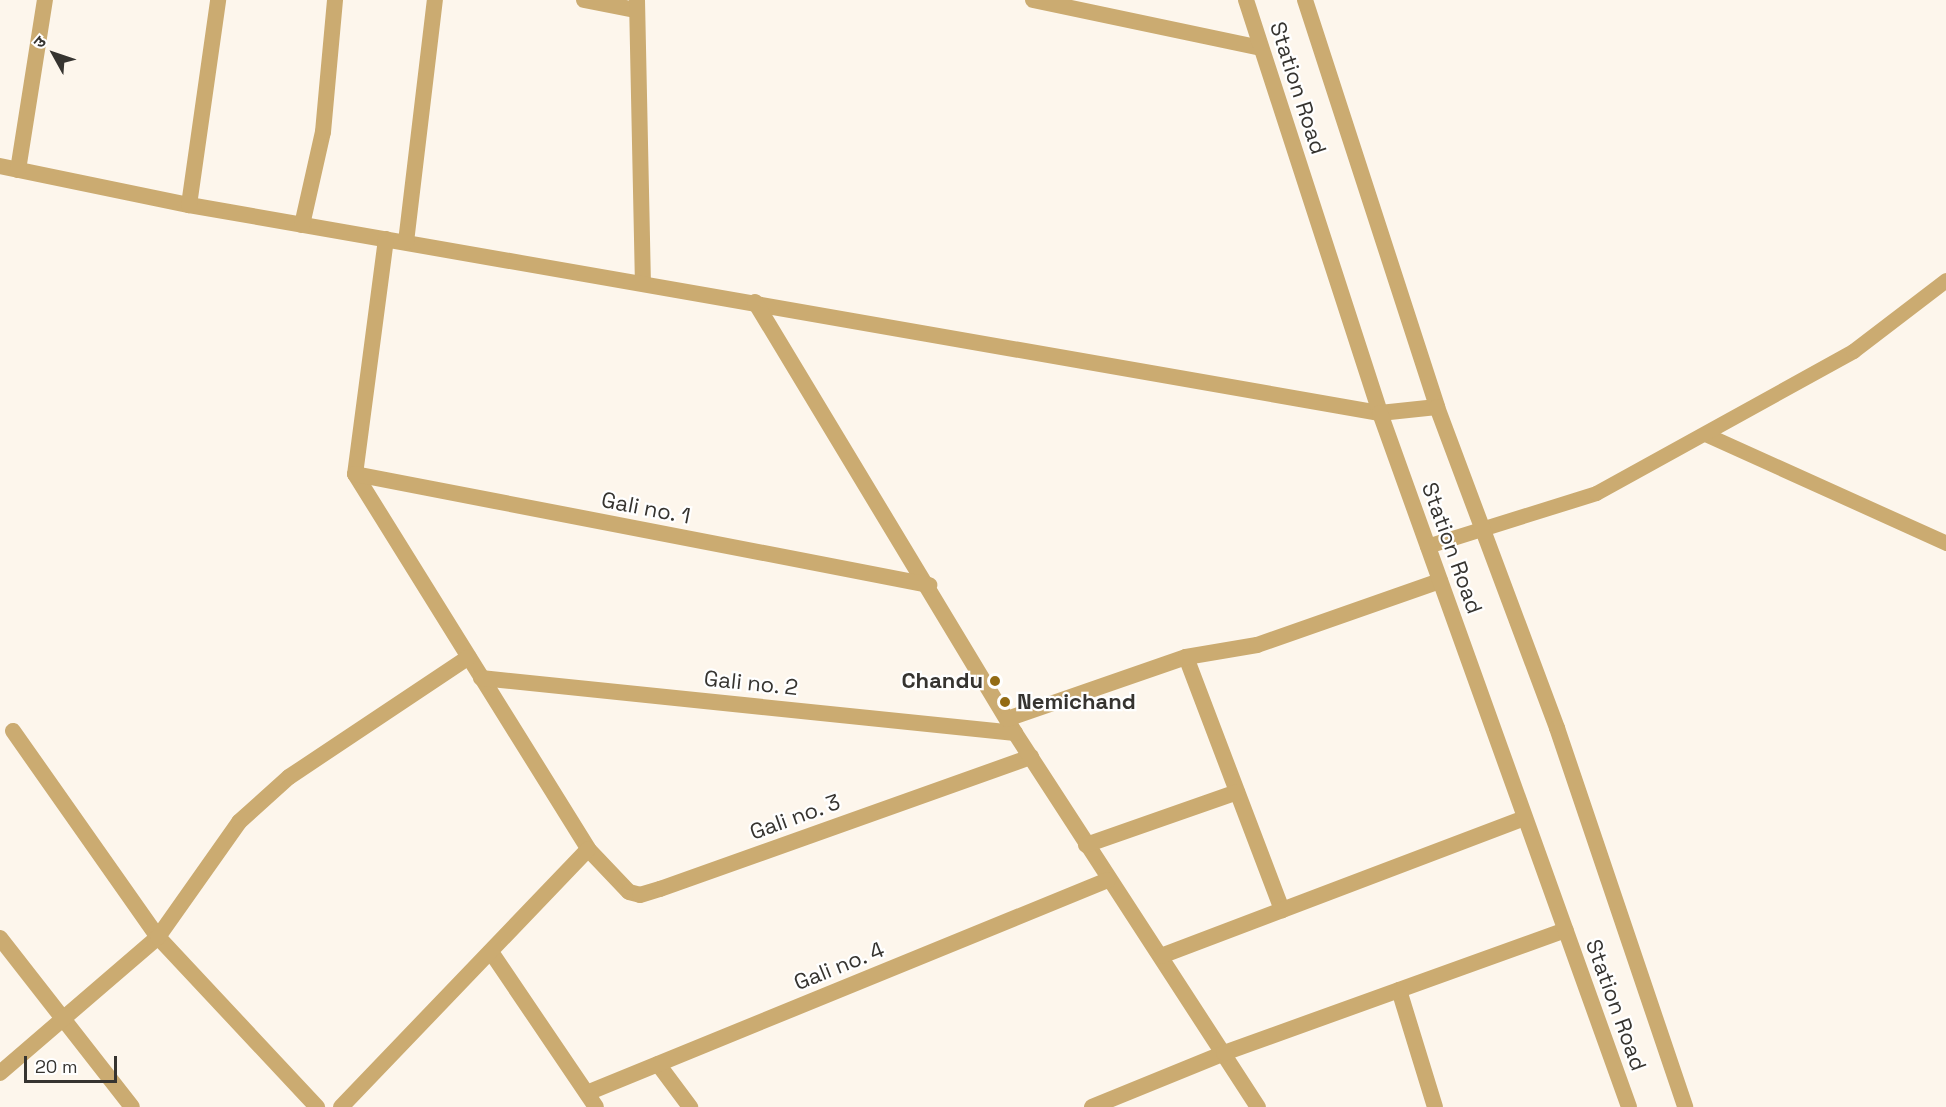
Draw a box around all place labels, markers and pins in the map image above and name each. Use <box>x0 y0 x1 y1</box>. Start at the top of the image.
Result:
place label: Chandu <box>901 668 983 694</box>
marker: Chandu <box>988 674 1002 688</box>
place label: Nemichand <box>1017 689 1136 715</box>
marker: Nemichand <box>998 695 1012 709</box>

